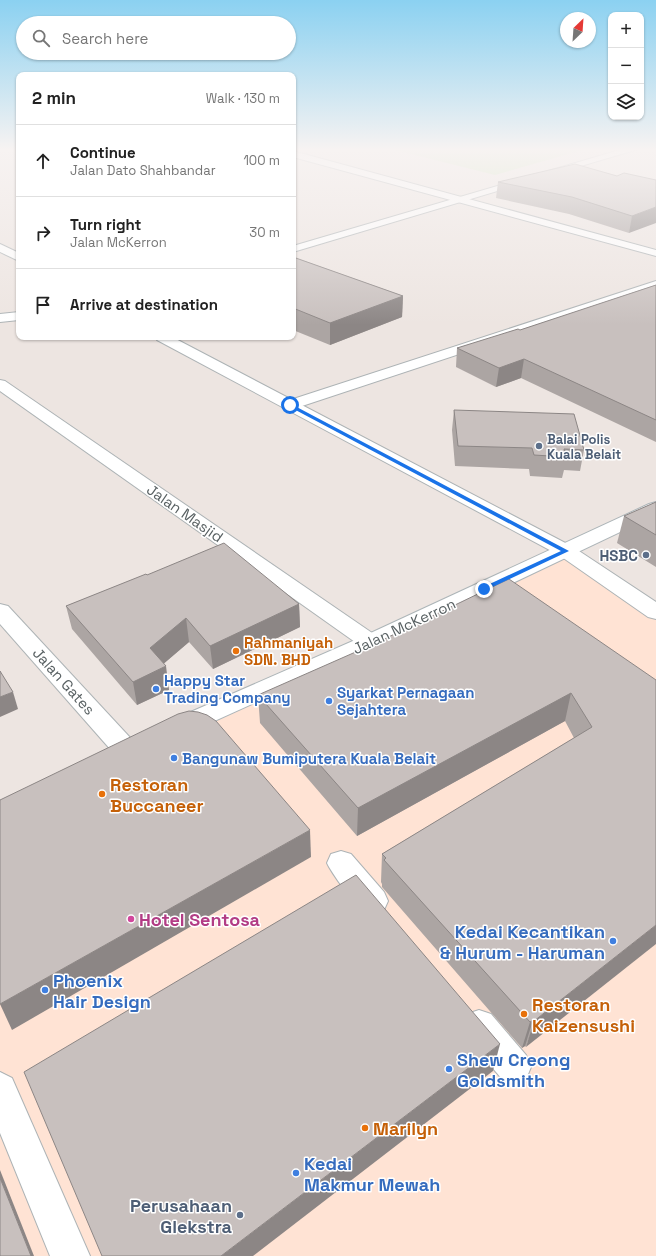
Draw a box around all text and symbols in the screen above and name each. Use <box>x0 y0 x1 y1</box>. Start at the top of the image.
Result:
north arrow <box>560 12 596 48</box>
map controls <box>608 12 644 120</box>
button: + <box>608 12 644 48</box>
search box <box>16 16 296 60</box>
icon: search <box>30 27 52 49</box>
text: Search here <box>62 29 148 48</box>
button: − <box>608 48 644 84</box>
button: layers <box>608 84 644 120</box>
text: 2 min <box>32 87 76 109</box>
text: Walk · 130 m <box>206 90 280 107</box>
text: Continue <box>70 143 136 162</box>
icon: ahead <box>32 150 54 172</box>
text: 100 m <box>243 152 280 169</box>
text: Jalan Dato Shahbandar <box>70 162 216 179</box>
text: Turn right <box>70 215 141 234</box>
icon: right <box>32 222 54 244</box>
text: 30 m <box>249 224 280 241</box>
text: Jalan McKerron <box>70 234 167 251</box>
icon: arrive <box>32 294 54 316</box>
text: Arrive at destination <box>70 295 218 314</box>
route start <box>281 396 299 414</box>
place label: Balai Polis Kuala Belait <box>547 431 621 463</box>
marker: Balai Polis Kuala Belait <box>534 441 544 451</box>
street label: Jalan Masjid <box>143 480 227 546</box>
place label: HSBC <box>600 546 638 565</box>
marker: HSBC <box>641 550 651 560</box>
route end <box>475 580 493 598</box>
street label: Jalan McKerron <box>349 594 459 658</box>
place label: Rahmaniyah SDN. BHD <box>244 633 333 669</box>
street label: Jalan Gates <box>29 643 99 719</box>
marker: Rahmaniyah SDN. BHD <box>231 646 241 656</box>
place label: Happy Star Trading Company <box>164 671 291 707</box>
place label: Syarkat Pernagaan Sejahtera <box>337 683 474 719</box>
marker: Happy Star Trading Company <box>151 684 161 694</box>
marker: Syarkat Pernagaan Sejahtera <box>324 696 334 706</box>
place label: Bangunaw Bumiputera Kuala Belait <box>182 749 436 768</box>
marker: Bangunaw Bumiputera Kuala Belait <box>169 753 179 763</box>
place label: Restoran Buccaneer <box>110 773 204 817</box>
marker: Restoran Buccaneer <box>97 789 107 799</box>
place label: Hotel Sentosa <box>139 908 261 931</box>
marker: Hotel Sentosa <box>126 914 136 924</box>
place label: Kedai Kecantikan & Hurum - Haruman <box>440 920 605 964</box>
marker: Kedai Kecantikan & Hurum - Haruman <box>608 936 618 946</box>
place label: Phoenix Hair Design <box>53 969 151 1013</box>
marker: Phoenix Hair Design <box>40 985 50 995</box>
place label: Restoran Kaizensushi <box>532 993 635 1037</box>
marker: Restoran Kaizensushi <box>519 1009 529 1019</box>
place label: Shew Creong Goldsmith <box>457 1048 570 1092</box>
marker: Shew Creong Goldsmith <box>444 1064 454 1074</box>
place label: Marilyn <box>373 1117 438 1140</box>
marker: Marilyn <box>360 1123 370 1133</box>
place label: Kedai Makmur Mewah <box>304 1152 440 1196</box>
marker: Kedai Makmur Mewah <box>291 1168 301 1178</box>
place label: Perusahaan Glekstra <box>130 1194 233 1238</box>
marker: Perusahaan Glekstra <box>235 1210 245 1220</box>

